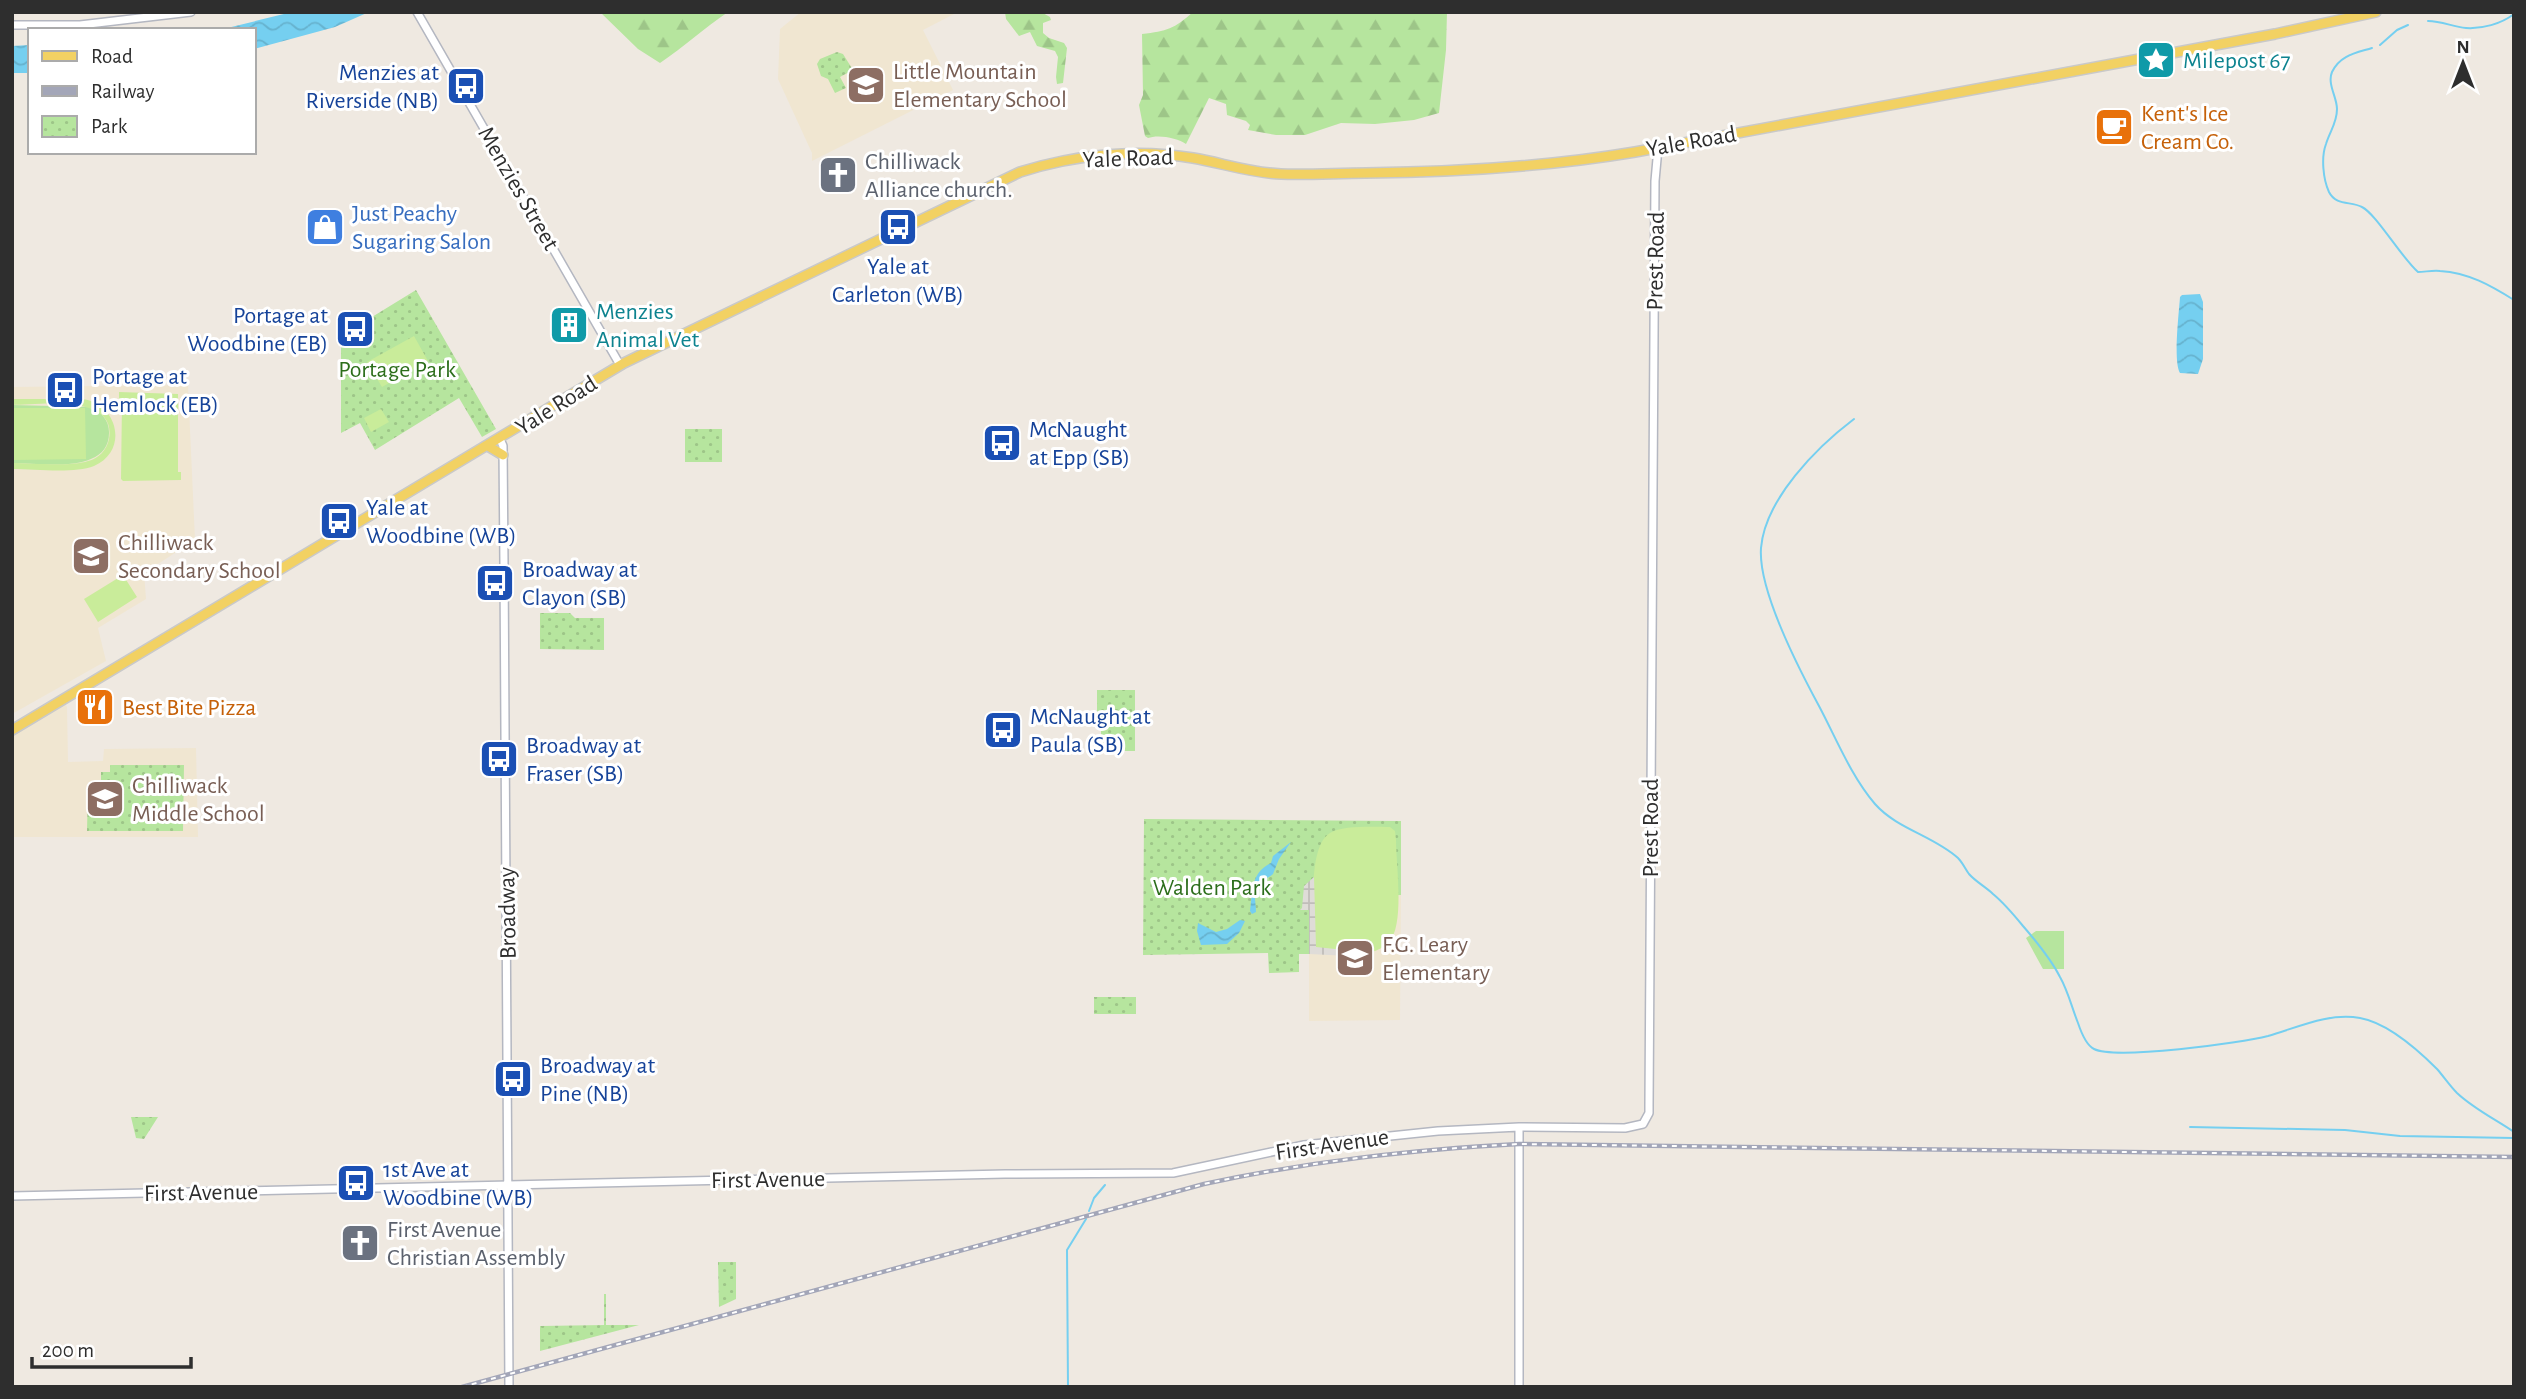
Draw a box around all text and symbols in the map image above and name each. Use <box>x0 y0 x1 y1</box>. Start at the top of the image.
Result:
legend <box>28 28 256 154</box>
north arrow <box>2428 28 2498 98</box>
text: N <box>2456 38 2470 57</box>
place icon: Milepost 67 <box>2135 39 2177 81</box>
text: Road <box>91 46 133 67</box>
place label: Milepost 67 <box>2183 49 2291 73</box>
place label: Little Mountain Elementary School <box>893 60 1067 112</box>
place label: Menzies at Riverside (NB) <box>306 61 439 113</box>
school or university icon: Little Mountain Elementary School <box>845 64 887 106</box>
bus stop icon: Menzies at Riverside (NB) <box>445 65 487 107</box>
text: Railway <box>91 81 154 102</box>
place label: Kent's Ice Cream Co. <box>2141 102 2234 154</box>
cafe icon: Kent's Ice Cream Co. <box>2093 106 2135 148</box>
text: Park <box>91 116 128 137</box>
street label: Yale Road <box>1644 122 1738 162</box>
street label: Menzies Street <box>473 123 563 255</box>
street label: Yale Road <box>1082 145 1174 173</box>
place label: Chilliwack Alliance church. <box>865 150 1013 202</box>
church icon: Chilliwack Alliance church. <box>817 154 859 196</box>
place label: Just Peachy Sugaring Salon <box>352 202 491 254</box>
shop icon: Just Peachy Sugaring Salon <box>304 206 346 248</box>
bus stop icon: Yale at Carleton (WB) <box>877 206 919 248</box>
street label: Prest Road <box>1643 211 1669 311</box>
place label: Yale at Carleton (WB) <box>832 255 964 307</box>
place label: Menzies Animal Vet <box>596 300 700 352</box>
place label: Portage at Woodbine (EB) <box>187 304 328 356</box>
building icon: Menzies Animal Vet <box>548 304 590 346</box>
bus stop icon: Portage at Woodbine (EB) <box>334 308 376 350</box>
park label: Portage Park <box>338 358 456 382</box>
place label: Portage at Hemlock (EB) <box>92 365 219 417</box>
bus stop icon: Portage at Hemlock (EB) <box>44 369 86 411</box>
street label: Yale Road <box>512 372 601 440</box>
place label: McNaught at Epp (SB) <box>1029 418 1130 470</box>
bus stop icon: McNaught at Epp (SB) <box>981 422 1023 464</box>
place label: Yale at Woodbine (WB) <box>366 496 517 548</box>
bus stop icon: Yale at Woodbine (WB) <box>318 500 360 542</box>
place label: Chilliwack Secondary School <box>118 531 281 583</box>
school or university icon: Chilliwack Secondary School <box>70 535 112 577</box>
place label: Broadway at Clayon (SB) <box>522 558 637 610</box>
bus stop icon: Broadway at Clayon (SB) <box>474 562 516 604</box>
restaurant icon: Best Bite Pizza <box>74 686 116 728</box>
place label: Best Bite Pizza <box>122 696 256 720</box>
place label: McNaught at Paula (SB) <box>1030 705 1151 757</box>
bus stop icon: McNaught at Paula (SB) <box>982 709 1024 751</box>
place label: Broadway at Fraser (SB) <box>526 734 641 786</box>
bus stop icon: Broadway at Fraser (SB) <box>478 738 520 780</box>
place label: Chilliwack Middle School <box>132 774 265 826</box>
school or university icon: Chilliwack Middle School <box>84 778 126 820</box>
street label: Prest Road <box>1639 778 1663 878</box>
street label: Broadway <box>495 867 521 959</box>
park label: Walden Park <box>1153 876 1271 900</box>
place label: F.G. Leary Elementary <box>1382 933 1490 985</box>
school or university icon: F.G. Leary Elementary <box>1334 937 1376 979</box>
place label: Broadway at Pine (NB) <box>540 1054 655 1106</box>
bus stop icon: Broadway at Pine (NB) <box>492 1058 534 1100</box>
street label: First Avenue <box>1274 1125 1390 1165</box>
place label: 1st Ave at Woodbine (WB) <box>383 1158 534 1210</box>
bus stop icon: 1st Ave at Woodbine (WB) <box>335 1162 377 1204</box>
street label: First Avenue <box>711 1167 825 1193</box>
street label: First Avenue <box>144 1180 258 1206</box>
place label: First Avenue Christian Assembly <box>387 1218 565 1270</box>
church icon: First Avenue Christian Assembly <box>339 1222 381 1264</box>
scale bar <box>32 1326 191 1370</box>
text: 200 m <box>42 1340 94 1361</box>

